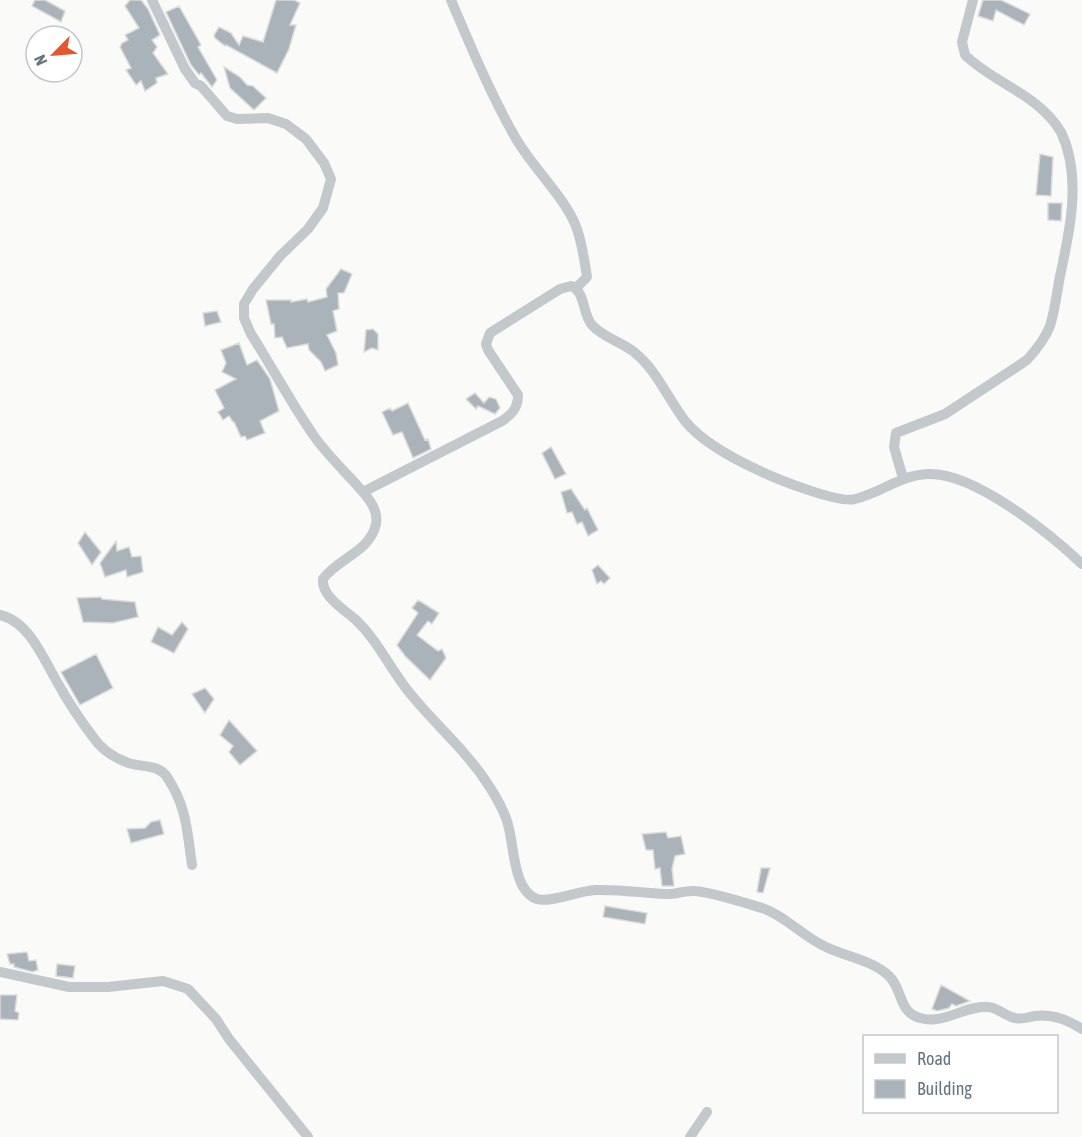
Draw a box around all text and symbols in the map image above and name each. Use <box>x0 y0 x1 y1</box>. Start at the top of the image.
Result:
north arrow <box>24 24 84 84</box>
text: N <box>30 52 51 68</box>
legend <box>863 1035 1058 1113</box>
text: Road <box>917 1048 951 1069</box>
text: Building <box>917 1078 972 1099</box>

